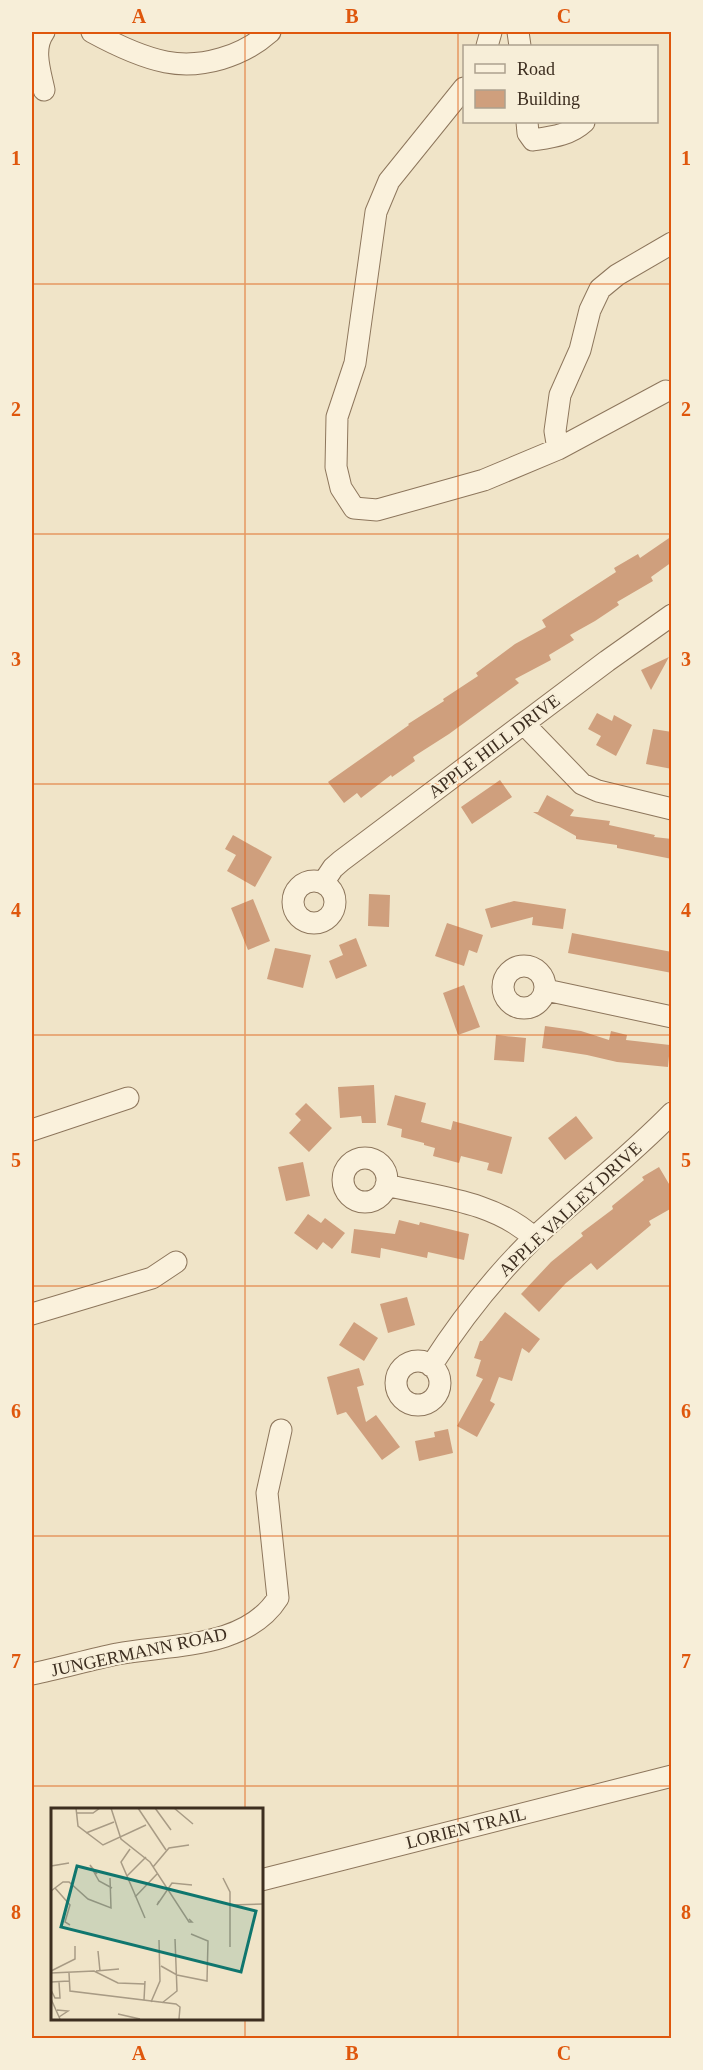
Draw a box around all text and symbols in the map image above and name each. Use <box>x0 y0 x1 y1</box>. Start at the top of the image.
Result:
text: A <box>132 5 147 27</box>
text: B <box>345 5 359 27</box>
text: C <box>557 5 571 27</box>
legend <box>463 45 658 123</box>
text: Road <box>517 59 555 79</box>
text: Building <box>517 89 580 109</box>
text: 1 <box>11 147 21 169</box>
text: 1 <box>681 147 691 169</box>
text: 2 <box>11 398 21 420</box>
text: 2 <box>681 398 691 420</box>
text: 3 <box>11 648 21 670</box>
text: 3 <box>681 648 691 670</box>
street label: APPLE HILL DRIVE <box>424 690 564 802</box>
text: 4 <box>11 899 21 921</box>
text: 4 <box>681 899 691 921</box>
street label: APPLE VALLEY DRIVE <box>495 1138 645 1280</box>
text: 5 <box>11 1149 21 1171</box>
text: 5 <box>681 1149 691 1171</box>
text: 6 <box>11 1400 21 1422</box>
text: 6 <box>681 1400 691 1422</box>
street label: JUNGERMANN ROAD <box>49 1624 229 1680</box>
text: 7 <box>11 1650 21 1672</box>
text: 7 <box>681 1650 691 1672</box>
street label: LORIEN TRAIL <box>404 1803 528 1853</box>
inset map <box>51 1808 262 2019</box>
text: 8 <box>11 1901 21 1923</box>
text: 8 <box>681 1901 691 1923</box>
text: A <box>132 2042 147 2064</box>
text: B <box>345 2042 359 2064</box>
text: C <box>557 2042 571 2064</box>

